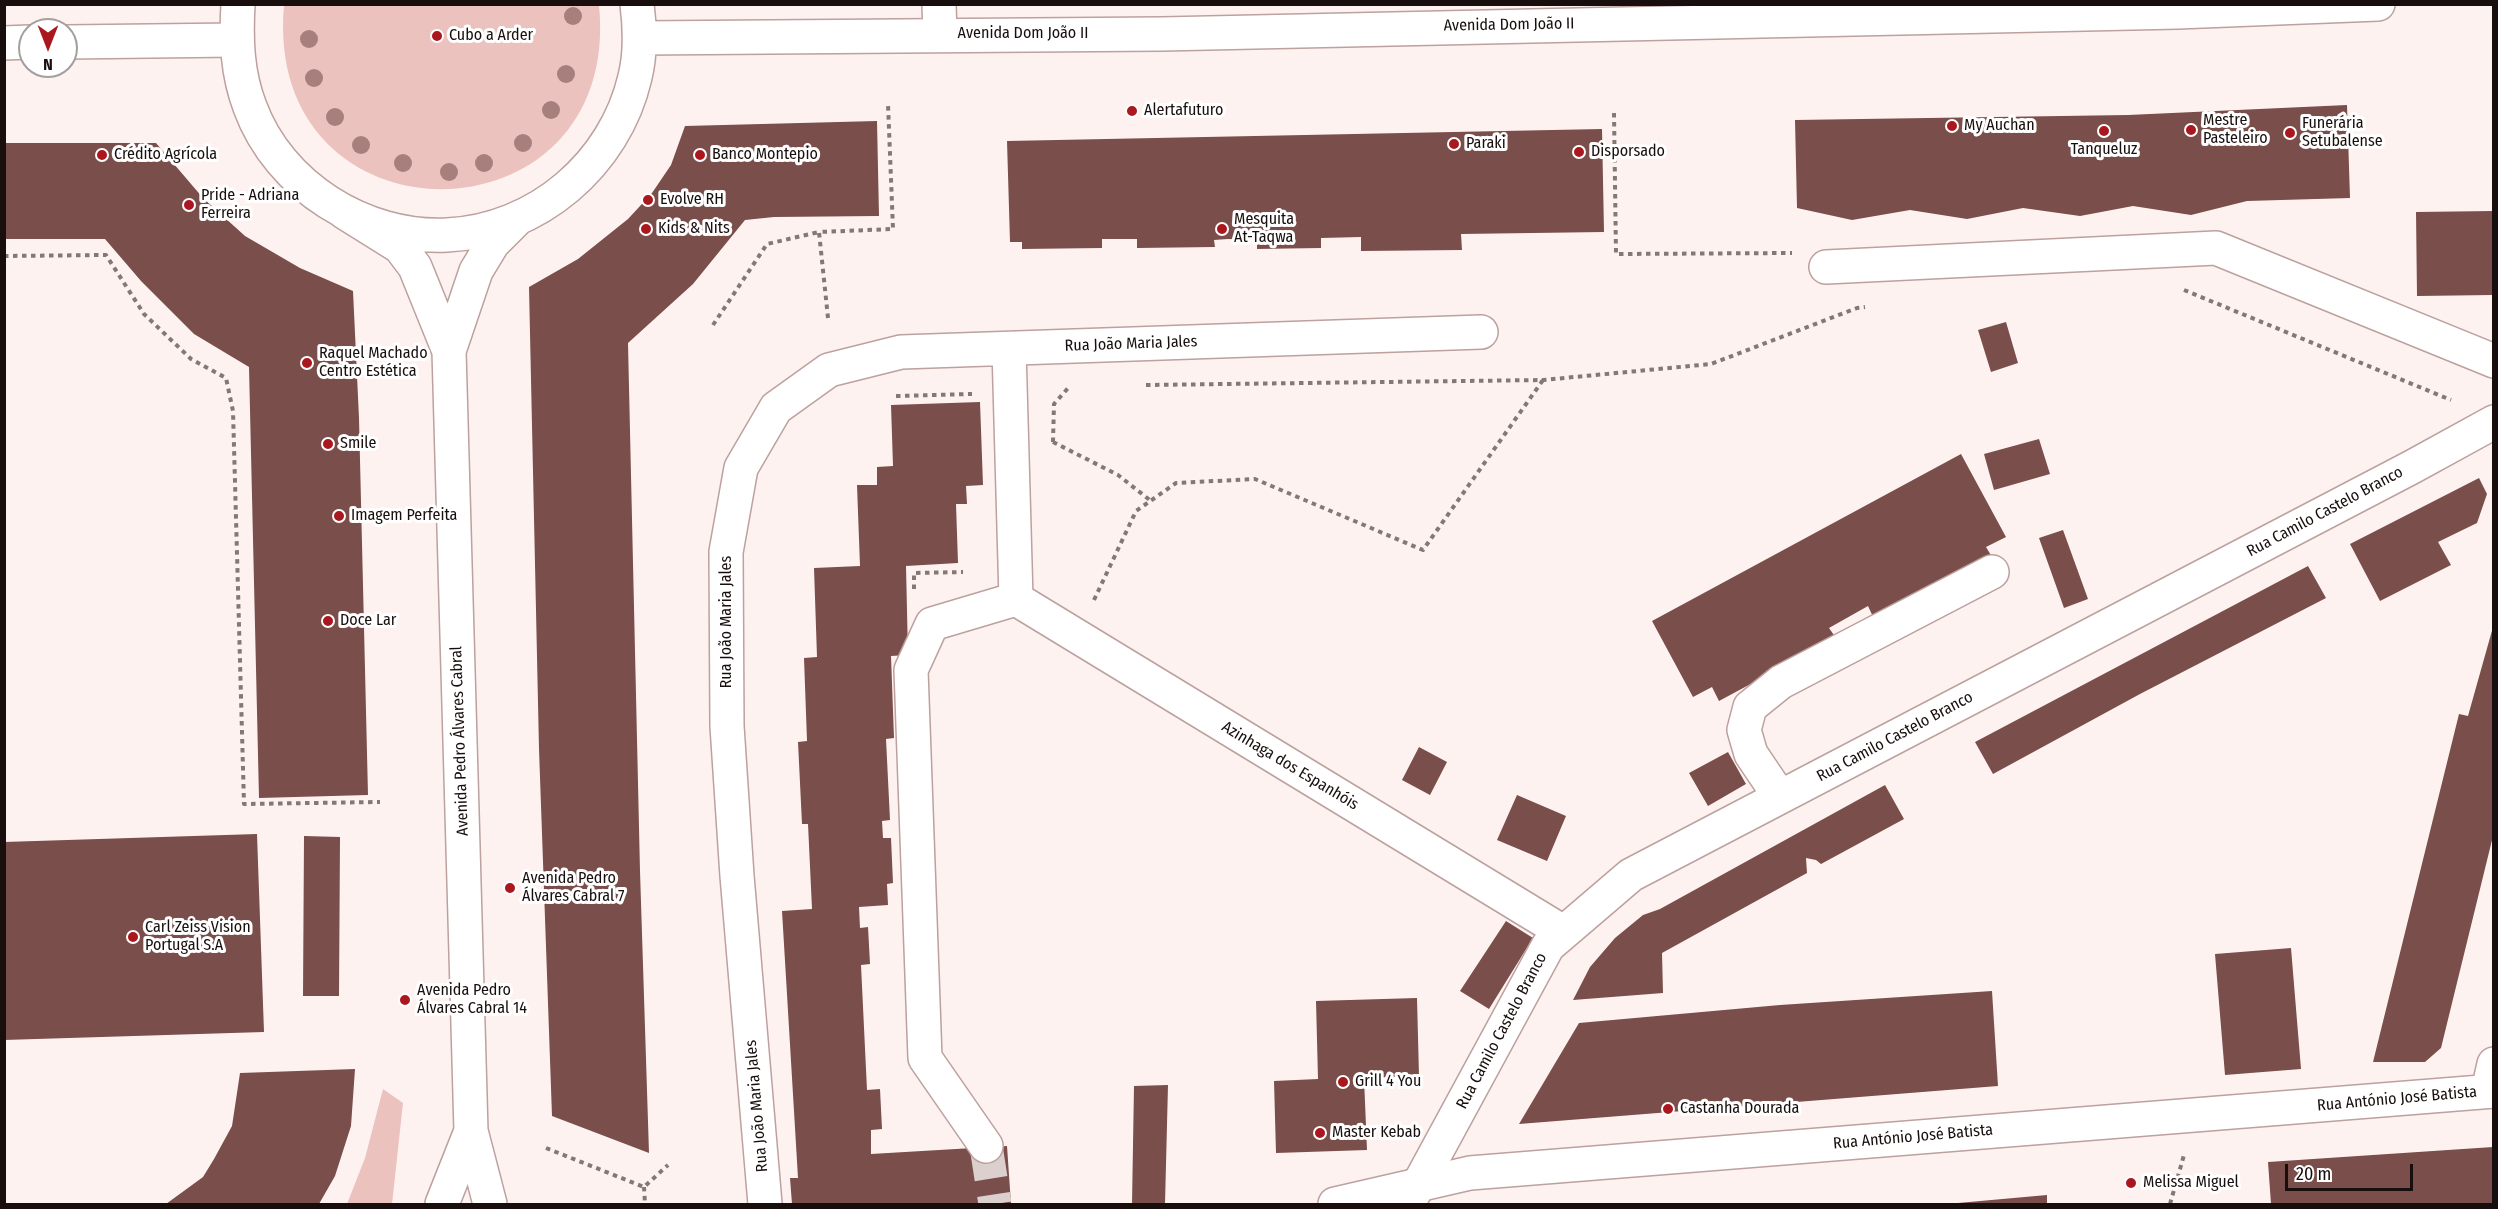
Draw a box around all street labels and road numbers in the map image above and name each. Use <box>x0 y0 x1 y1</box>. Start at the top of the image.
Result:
street label: Avenida Dom João II <box>1443 14 1575 36</box>
street label: Avenida Dom João II <box>958 24 1088 44</box>
street label: Rua João Maria Jales <box>1064 332 1198 356</box>
street label: Rua Camilo Castelo Branco <box>2244 463 2406 561</box>
street label: Rua João Maria Jales <box>717 556 737 688</box>
street label: Avenida Pedro Álvares Cabral <box>447 646 473 836</box>
street label: Rua Camilo Castelo Branco <box>1814 688 1976 786</box>
street label: Azinhaga dos Espanhóis <box>1218 718 1362 814</box>
street label: Rua Camilo Castelo Branco <box>1453 950 1551 1112</box>
street label: Rua João Maria Jales <box>742 1039 772 1173</box>
street label: Rua António José Batista <box>2316 1082 2478 1116</box>
street label: Rua António José Batista <box>1832 1120 1994 1154</box>

